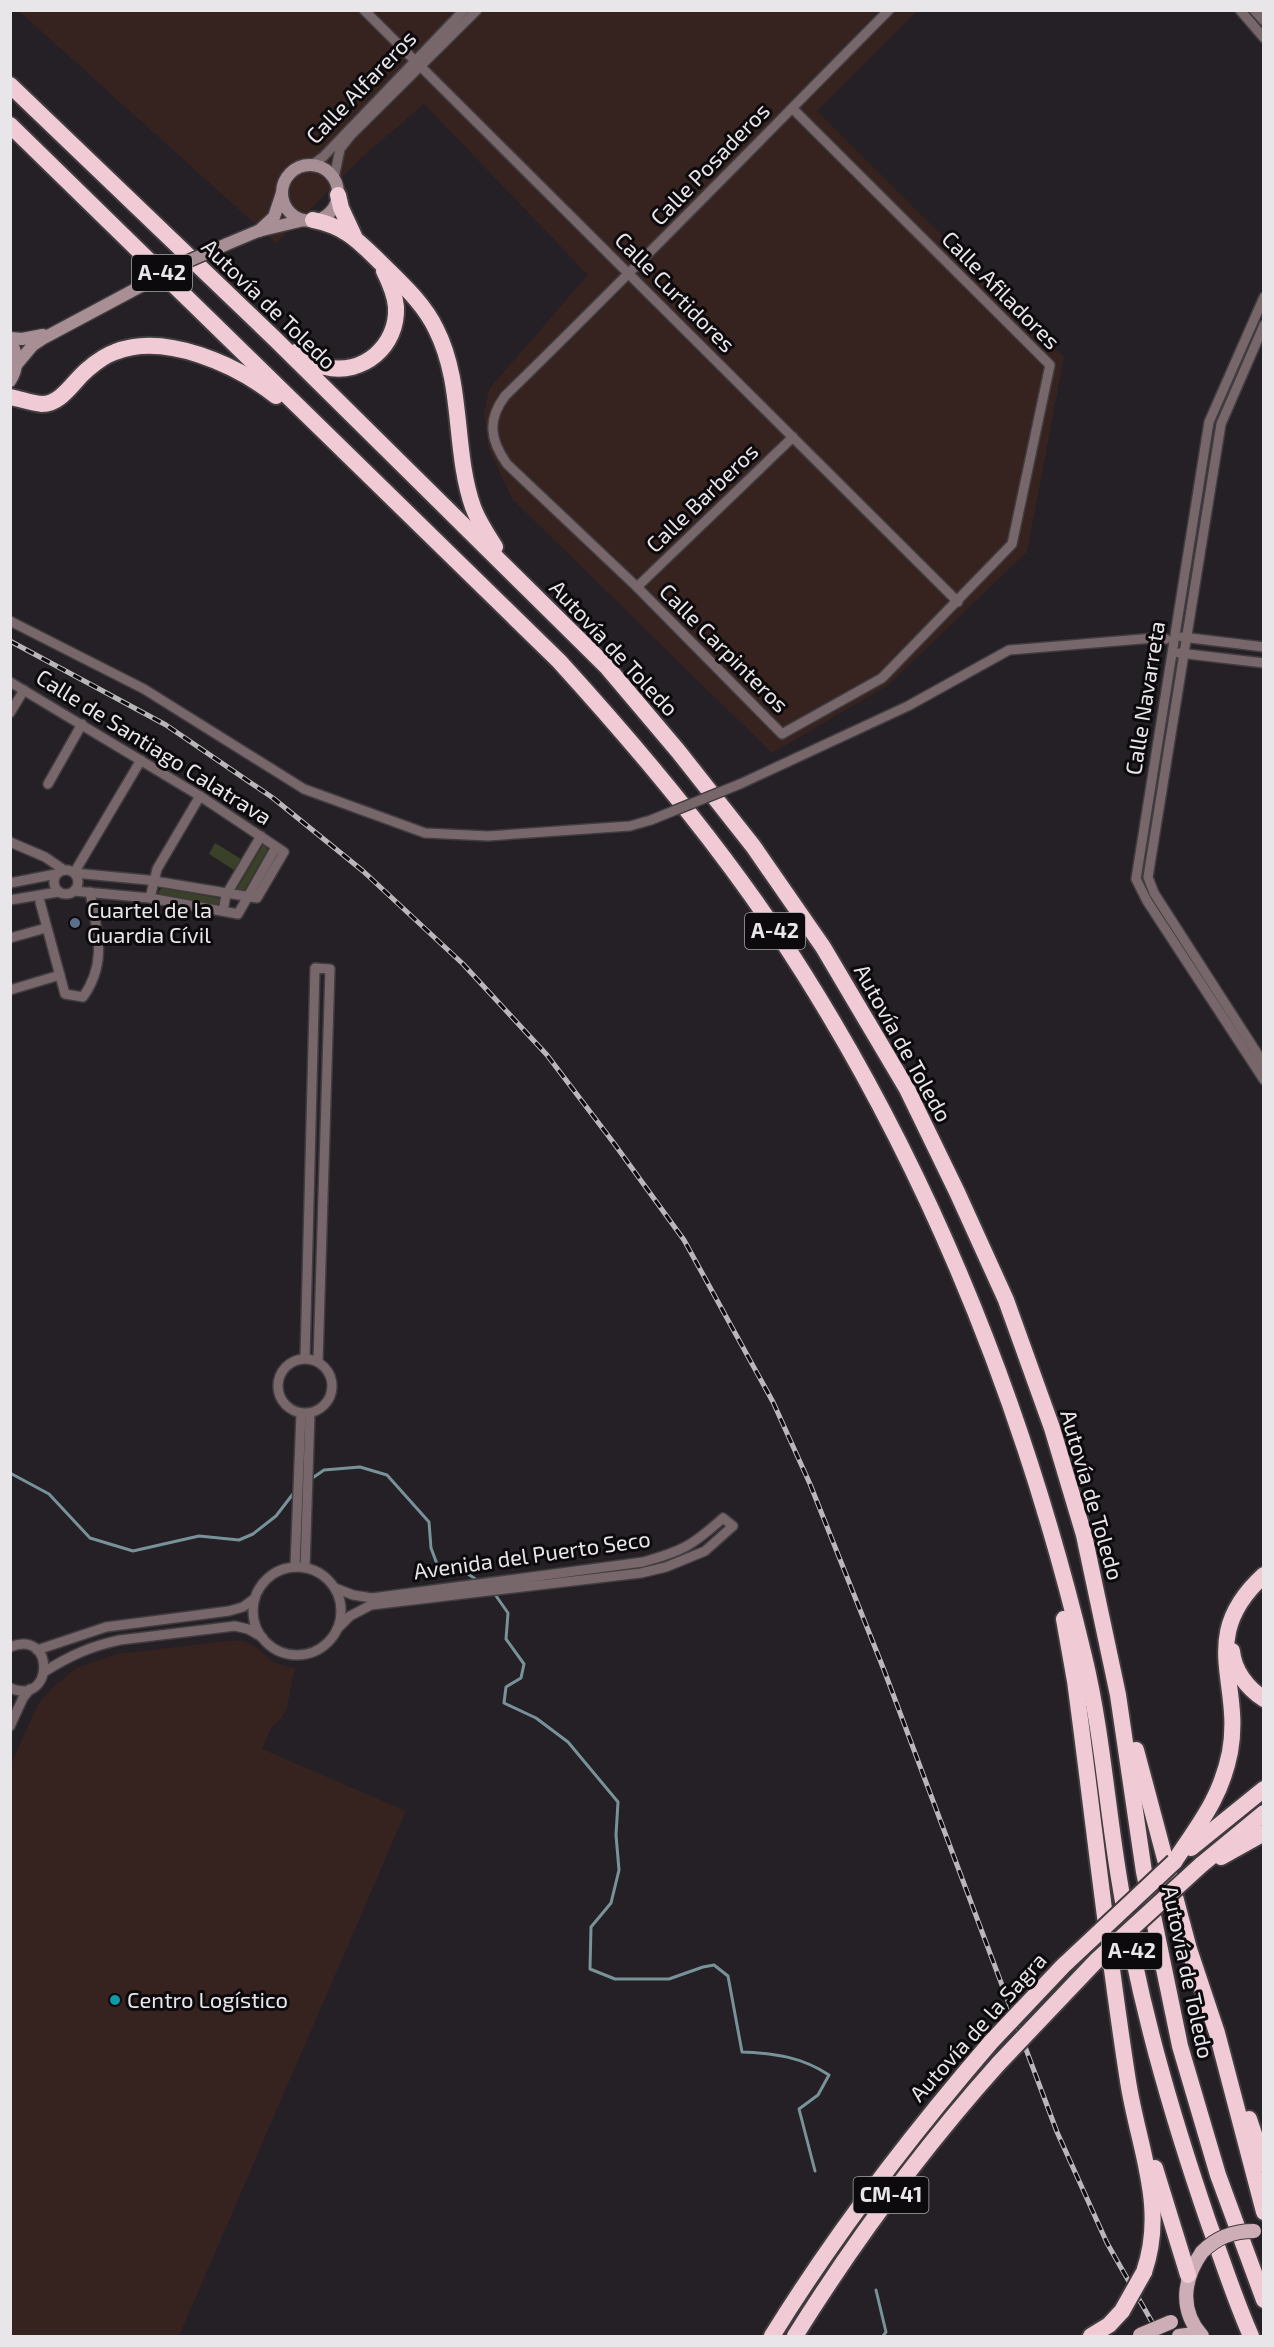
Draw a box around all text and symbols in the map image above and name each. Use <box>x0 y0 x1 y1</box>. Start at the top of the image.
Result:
street label: Calle Alfareros <box>300 24 421 148</box>
street label: Calle Posaderos <box>644 97 774 230</box>
street label: Calle Afiladores <box>937 225 1066 354</box>
street label: Calle Curtidores <box>610 226 741 357</box>
street label: Autovía de Toledo <box>197 233 342 374</box>
road number: A-42 <box>132 255 192 291</box>
street label: Calle Barberos <box>640 437 763 557</box>
street label: Autovía de Toledo <box>545 574 684 721</box>
street label: Calle Carpinteros <box>655 578 794 717</box>
street label: Calle Navarreta <box>1119 619 1169 777</box>
street label: Calle de Santiago Calatrava <box>32 663 277 829</box>
place label: Cuartel de la Guardia Cívil <box>87 896 212 947</box>
road number: A-42 <box>745 913 805 949</box>
marker: Cuartel de la Guardia Cívil <box>68 916 82 930</box>
street label: Autovía de Toledo <box>850 959 958 1126</box>
street label: Autovía de Toledo <box>1056 1406 1130 1583</box>
street label: Avenida del Puerto Seco <box>412 1525 652 1584</box>
street label: Autovía de Toledo <box>1158 1883 1220 2061</box>
road number: A-42 <box>1102 1933 1162 1969</box>
street label: Autovía de la Sagra <box>904 1946 1051 2106</box>
place label: Centro Logístico <box>127 1986 288 2012</box>
marker: Centro Logístico <box>108 1993 122 2007</box>
road number: CM-41 <box>854 2177 928 2213</box>

